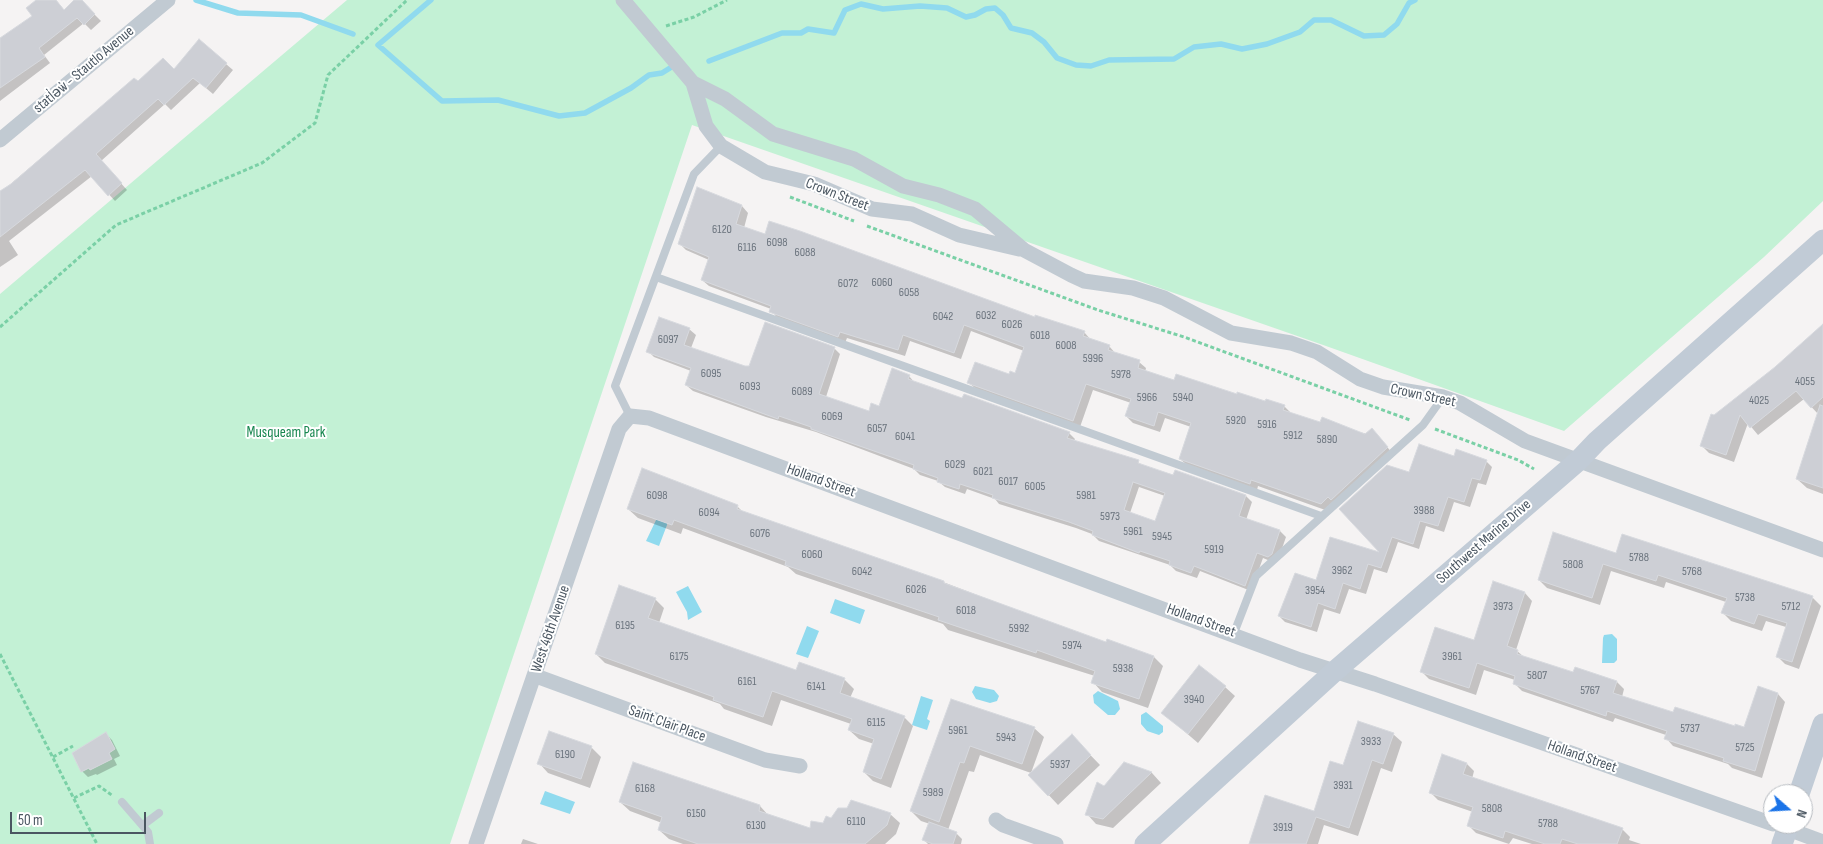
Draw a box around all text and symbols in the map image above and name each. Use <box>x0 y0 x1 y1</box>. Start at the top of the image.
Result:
street label: statl̓əw̓ - Stautlo Avenue <box>30 23 138 117</box>
street label: Crown Street <box>803 175 871 215</box>
house number: 6120 <box>712 223 732 237</box>
house number: 6098 <box>766 236 788 250</box>
house number: 6116 <box>738 241 756 255</box>
house number: 6088 <box>794 246 816 260</box>
house number: 6060 <box>871 276 893 290</box>
house number: 6072 <box>838 277 858 291</box>
house number: 6058 <box>899 286 919 300</box>
house number: 6032 <box>976 309 996 323</box>
house number: 6042 <box>933 310 953 324</box>
house number: 6026 <box>1002 318 1022 332</box>
house number: 6018 <box>1030 329 1050 343</box>
house number: 6097 <box>658 333 678 347</box>
house number: 6008 <box>1055 339 1077 353</box>
house number: 5996 <box>1083 352 1103 366</box>
house number: 6095 <box>701 367 721 381</box>
house number: 5978 <box>1111 368 1131 382</box>
house number: 4055 <box>1795 375 1815 389</box>
house number: 6093 <box>740 380 760 394</box>
street label: Crown Street <box>1389 380 1457 412</box>
house number: 6089 <box>791 385 813 399</box>
house number: 5966 <box>1137 391 1157 405</box>
house number: 5940 <box>1173 391 1193 405</box>
house number: 4025 <box>1749 394 1769 408</box>
house number: 6069 <box>821 410 843 424</box>
house number: 5920 <box>1226 414 1246 428</box>
house number: 5916 <box>1257 418 1277 432</box>
house number: 6057 <box>867 422 887 436</box>
park label: Musqueam Park <box>247 424 325 442</box>
house number: 5912 <box>1283 429 1303 443</box>
house number: 6041 <box>895 430 915 444</box>
house number: 5890 <box>1317 433 1337 447</box>
house number: 6029 <box>945 458 965 472</box>
street label: Holland Street <box>784 460 858 502</box>
house number: 6021 <box>973 465 993 479</box>
house number: 6017 <box>998 475 1018 489</box>
house number: 6005 <box>1025 480 1045 494</box>
house number: 6098 <box>646 489 668 503</box>
house number: 5981 <box>1076 489 1096 503</box>
street label: Southwest Marine Drive <box>1433 496 1535 588</box>
house number: 3988 <box>1414 504 1434 518</box>
house number: 6094 <box>699 506 719 520</box>
house number: 5973 <box>1100 510 1120 524</box>
house number: 5961 <box>1123 525 1143 539</box>
house number: 6076 <box>750 527 770 541</box>
house number: 5945 <box>1152 530 1172 544</box>
house number: 5919 <box>1204 543 1224 557</box>
house number: 6060 <box>801 548 823 562</box>
house number: 5788 <box>1629 551 1649 565</box>
house number: 5808 <box>1563 558 1583 572</box>
house number: 3962 <box>1332 564 1352 578</box>
house number: 6042 <box>852 565 872 579</box>
house number: 5768 <box>1682 565 1702 579</box>
street label: West 46th Avenue <box>528 583 574 675</box>
house number: 6026 <box>906 583 926 597</box>
house number: 3954 <box>1305 584 1325 598</box>
house number: 5738 <box>1735 591 1755 605</box>
street label: Holland Street <box>1164 600 1238 642</box>
house number: 3973 <box>1493 600 1513 614</box>
house number: 5712 <box>1782 600 1800 614</box>
house number: 6018 <box>956 604 976 618</box>
house number: 6195 <box>615 619 635 633</box>
house number: 5992 <box>1009 622 1029 636</box>
house number: 5974 <box>1062 639 1082 653</box>
house number: 6175 <box>669 650 689 664</box>
house number: 3961 <box>1442 650 1462 664</box>
house number: 5938 <box>1113 662 1133 676</box>
house number: 5807 <box>1527 669 1547 683</box>
house number: 6161 <box>738 675 756 689</box>
house number: 6141 <box>807 680 825 694</box>
house number: 5767 <box>1580 684 1600 698</box>
house number: 3940 <box>1184 693 1204 707</box>
street label: Saint Clair Place <box>626 702 708 746</box>
house number: 6115 <box>867 716 885 730</box>
house number: 5737 <box>1680 722 1700 736</box>
house number: 5961 <box>948 724 968 738</box>
house number: 5943 <box>996 731 1016 745</box>
house number: 3933 <box>1361 735 1381 749</box>
street label: Holland Street <box>1545 737 1619 777</box>
house number: 5725 <box>1735 741 1755 755</box>
house number: 6190 <box>555 748 575 762</box>
house number: 5937 <box>1050 758 1070 772</box>
house number: 3931 <box>1333 779 1353 793</box>
house number: 6168 <box>635 782 655 796</box>
north arrow <box>1763 784 1813 834</box>
house number: 5989 <box>923 786 943 800</box>
scale bar <box>12 802 149 834</box>
house number: 5808 <box>1482 802 1502 816</box>
house number: 6150 <box>686 807 706 821</box>
text: N <box>1792 807 1811 820</box>
text: 50 m <box>18 811 43 830</box>
house number: 6110 <box>846 815 866 829</box>
house number: 5788 <box>1538 817 1558 831</box>
house number: 6130 <box>746 819 766 833</box>
house number: 3919 <box>1273 821 1293 835</box>

